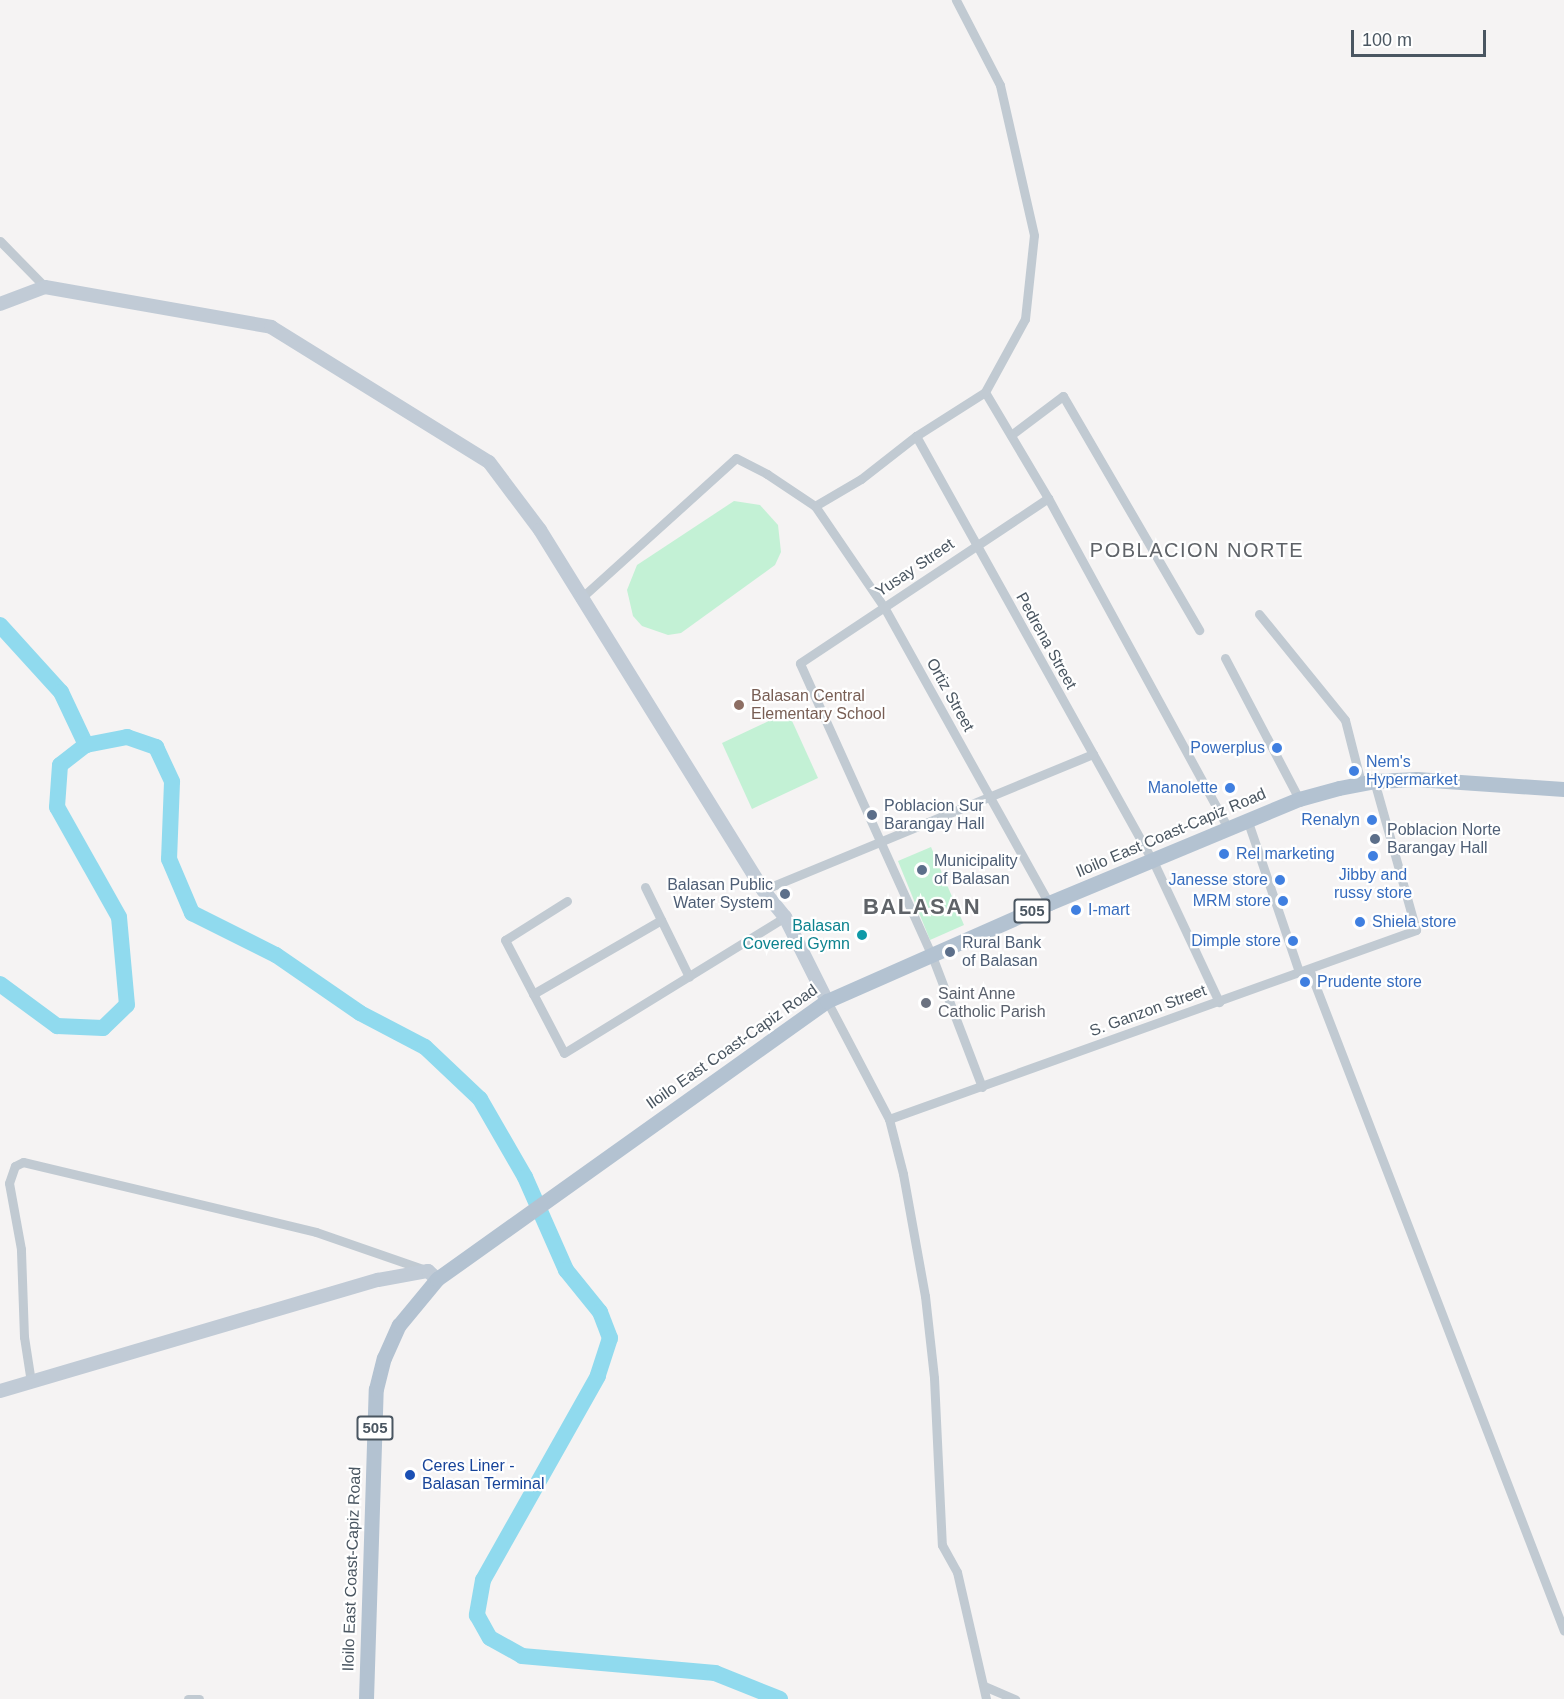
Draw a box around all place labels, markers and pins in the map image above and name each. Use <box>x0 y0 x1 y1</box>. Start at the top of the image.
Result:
place label: Balasan Central Elementary School <box>751 686 885 724</box>
marker: Balasan Central Elementary School <box>732 698 746 712</box>
place label: Powerplus <box>1190 738 1265 758</box>
marker: Powerplus <box>1270 741 1284 755</box>
place label: Nem's Hypermarket <box>1366 752 1458 790</box>
marker: Nem's Hypermarket <box>1347 764 1361 778</box>
place label: Manolette <box>1148 778 1218 798</box>
marker: Manolette <box>1223 781 1237 795</box>
place label: Poblacion Sur Barangay Hall <box>884 796 984 834</box>
marker: Poblacion Sur Barangay Hall <box>865 808 879 822</box>
place label: Renalyn <box>1301 810 1360 830</box>
marker: Renalyn <box>1365 813 1379 827</box>
place label: Poblacion Norte Barangay Hall <box>1387 820 1501 858</box>
marker: Poblacion Norte Barangay Hall <box>1368 832 1382 846</box>
place label: Rel marketing <box>1236 844 1335 864</box>
marker: Rel marketing <box>1217 847 1231 861</box>
marker: Jibby and russy store <box>1366 849 1380 863</box>
place label: Municipality of Balasan <box>934 851 1018 889</box>
marker: Municipality of Balasan <box>915 863 929 877</box>
place label: Jibby and russy store <box>1334 865 1412 903</box>
place label: Janesse store <box>1168 870 1268 890</box>
marker: Janesse store <box>1273 873 1287 887</box>
place label: Balasan Public Water System <box>667 875 773 913</box>
marker: Balasan Public Water System <box>778 887 792 901</box>
place label: MRM store <box>1193 891 1271 911</box>
marker: MRM store <box>1276 894 1290 908</box>
place label: I-mart <box>1088 900 1130 920</box>
marker: I-mart <box>1069 903 1083 917</box>
place label: Shiela store <box>1372 912 1456 932</box>
marker: Shiela store <box>1353 915 1367 929</box>
place label: Balasan Covered Gymn <box>742 916 850 954</box>
marker: Balasan Covered Gymn <box>855 928 869 942</box>
place label: Dimple store <box>1191 931 1281 951</box>
place label: Rural Bank of Balasan <box>962 933 1041 971</box>
marker: Dimple store <box>1286 934 1300 948</box>
marker: Rural Bank of Balasan <box>943 945 957 959</box>
place label: Prudente store <box>1317 972 1422 992</box>
marker: Prudente store <box>1298 975 1312 989</box>
place label: Saint Anne Catholic Parish <box>938 984 1046 1022</box>
marker: Saint Anne Catholic Parish <box>919 996 933 1010</box>
place label: Ceres Liner - Balasan Terminal <box>422 1456 545 1494</box>
marker: Ceres Liner - Balasan Terminal <box>403 1468 417 1482</box>

